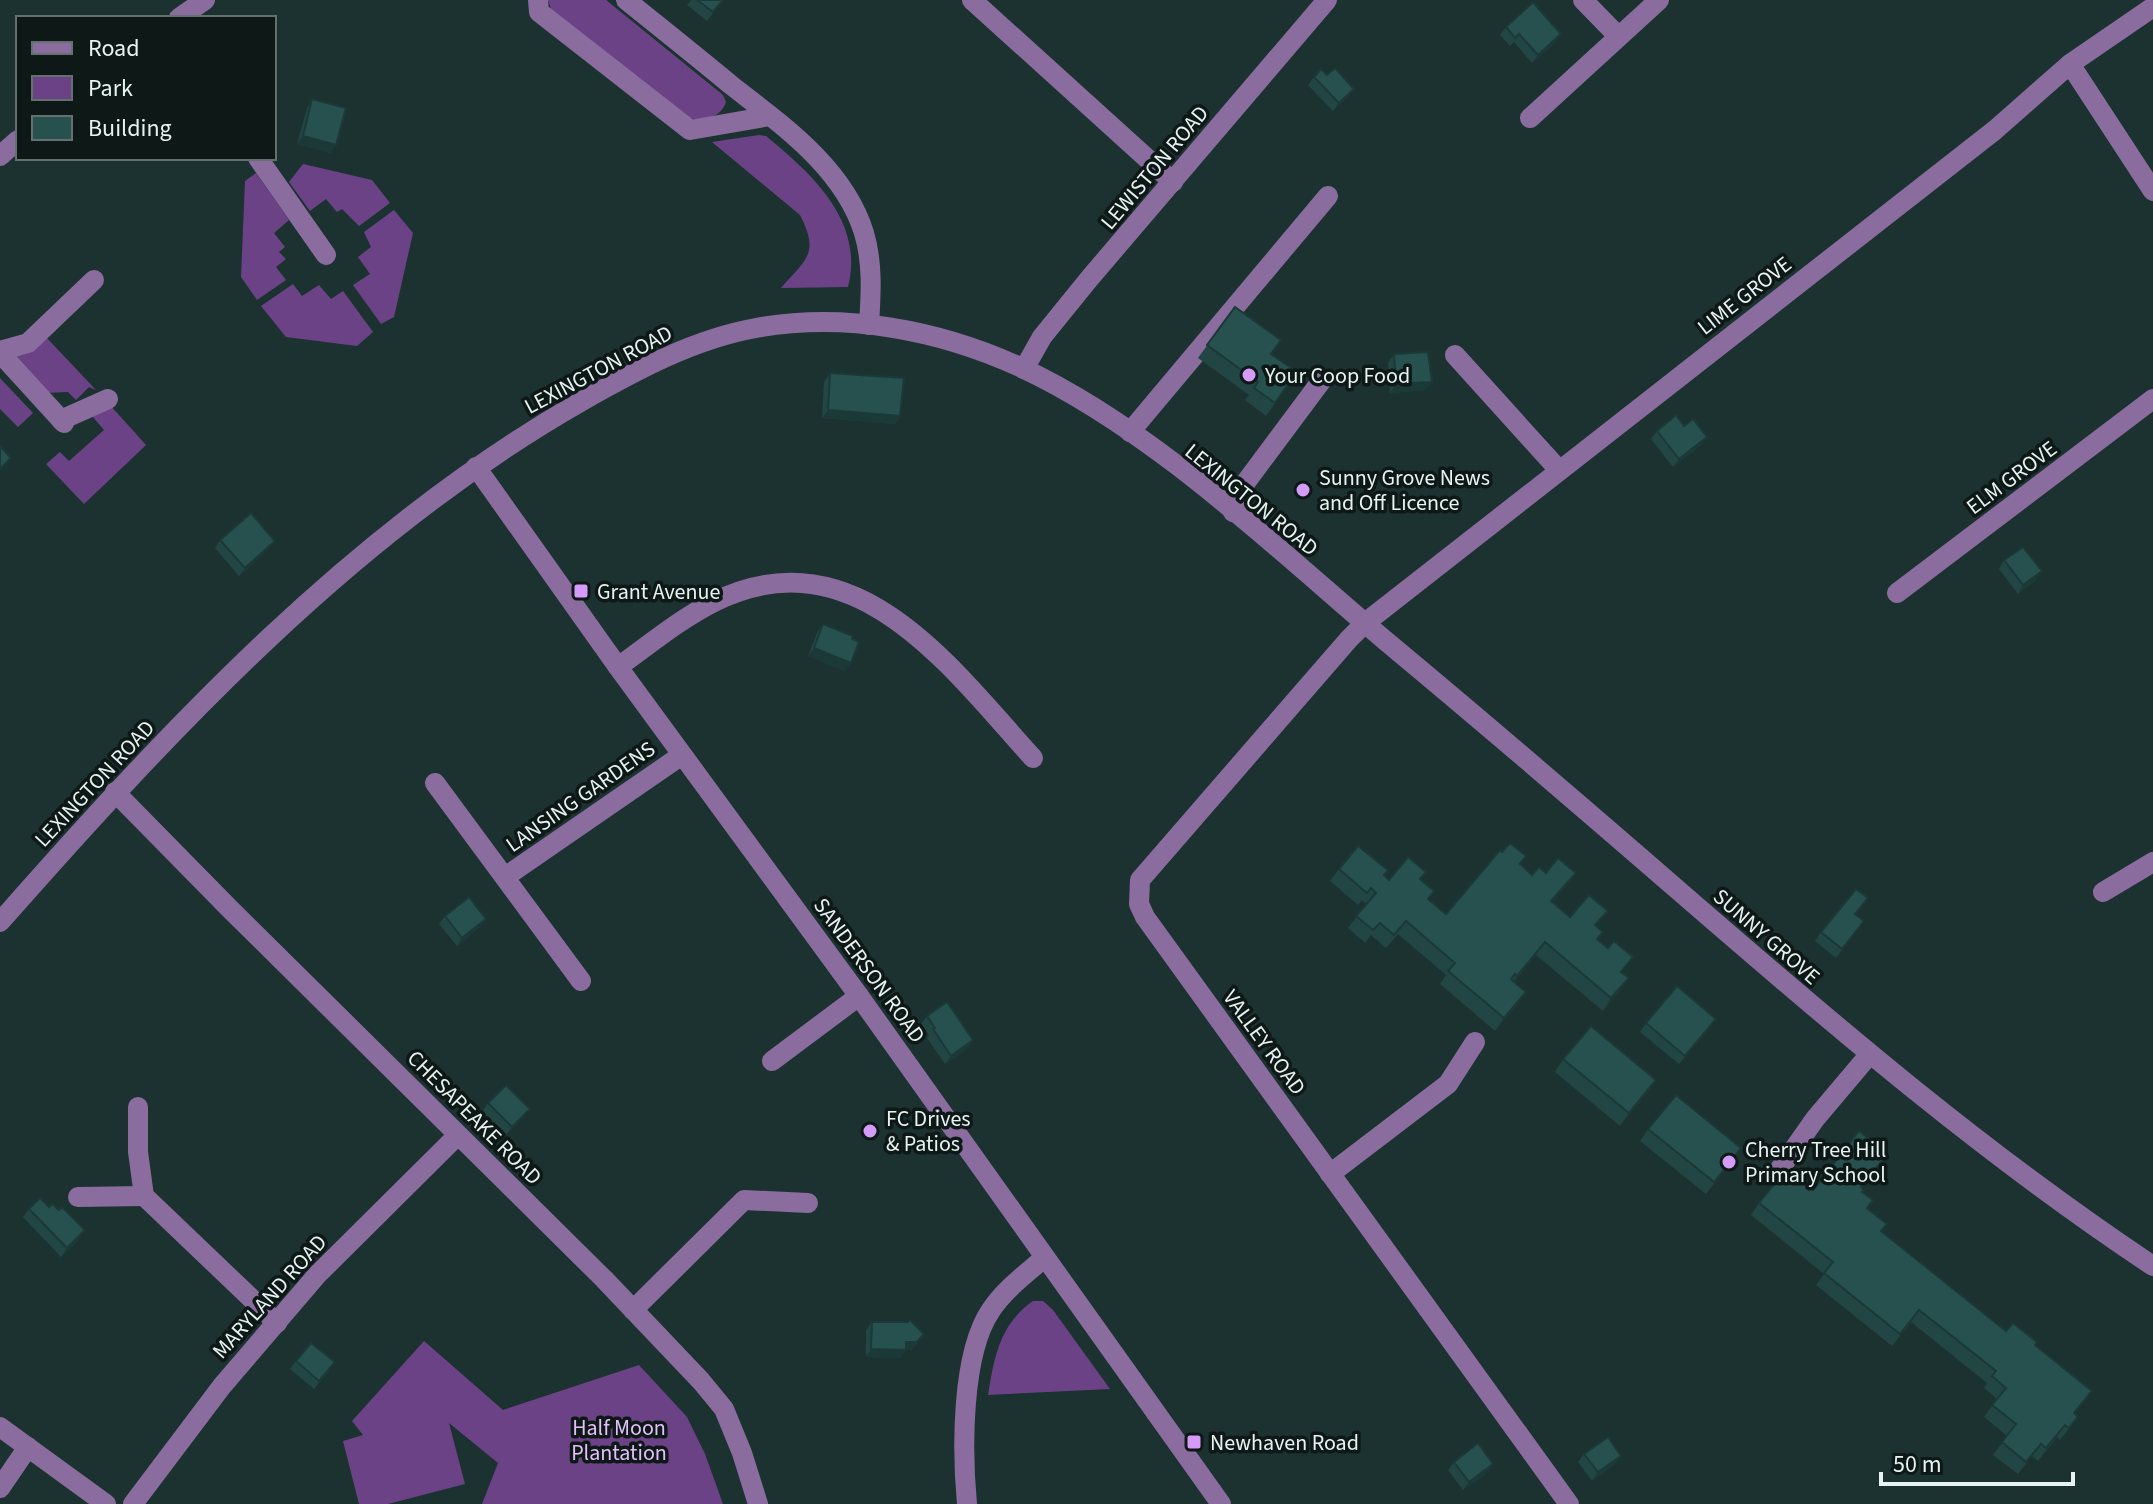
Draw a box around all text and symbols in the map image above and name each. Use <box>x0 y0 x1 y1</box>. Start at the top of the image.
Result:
legend <box>16 16 276 160</box>
text: Road <box>88 31 140 66</box>
text: Park <box>88 71 133 106</box>
street label: LEWISTON ROAD <box>1093 99 1216 237</box>
text: Building <box>88 111 172 146</box>
street label: LIME GROVE <box>1691 249 1799 343</box>
street label: LEXINGTON ROAD <box>519 317 678 422</box>
place label: Your Coop Food <box>1264 360 1410 392</box>
marker: Your Coop Food <box>1240 366 1258 384</box>
street label: ELM GROVE <box>1960 433 2064 523</box>
street label: LEXINGTON ROAD <box>1178 436 1325 564</box>
place label: Sunny Grove News and Off Licence <box>1319 462 1490 519</box>
marker: Sunny Grove News and Off Licence <box>1294 481 1312 499</box>
place label: Grant Avenue <box>597 576 721 608</box>
marker: Grant Avenue <box>572 582 590 600</box>
street label: LEXINGTON ROAD <box>27 713 162 854</box>
street label: LANSING GARDENS <box>499 733 662 860</box>
street label: SUNNY GROVE <box>1706 881 1827 992</box>
street label: SANDERSON ROAD <box>806 891 933 1050</box>
street label: VALLEY ROAD <box>1215 983 1313 1102</box>
street label: CHESAPEAKE ROAD <box>400 1043 549 1192</box>
place label: FC Drives & Patios <box>886 1103 971 1160</box>
marker: FC Drives & Patios <box>861 1122 879 1140</box>
place label: Cherry Tree Hill Primary School <box>1745 1134 1886 1191</box>
marker: Cherry Tree Hill Primary School <box>1720 1153 1738 1171</box>
street label: MARYLAND ROAD <box>205 1227 335 1366</box>
park label: Half Moon Plantation <box>571 1412 667 1469</box>
place label: Newhaven Road <box>1210 1427 1359 1459</box>
marker: Newhaven Road <box>1185 1433 1203 1451</box>
scale bar <box>1881 1436 2073 1486</box>
text: 50 m <box>1893 1447 1942 1482</box>

